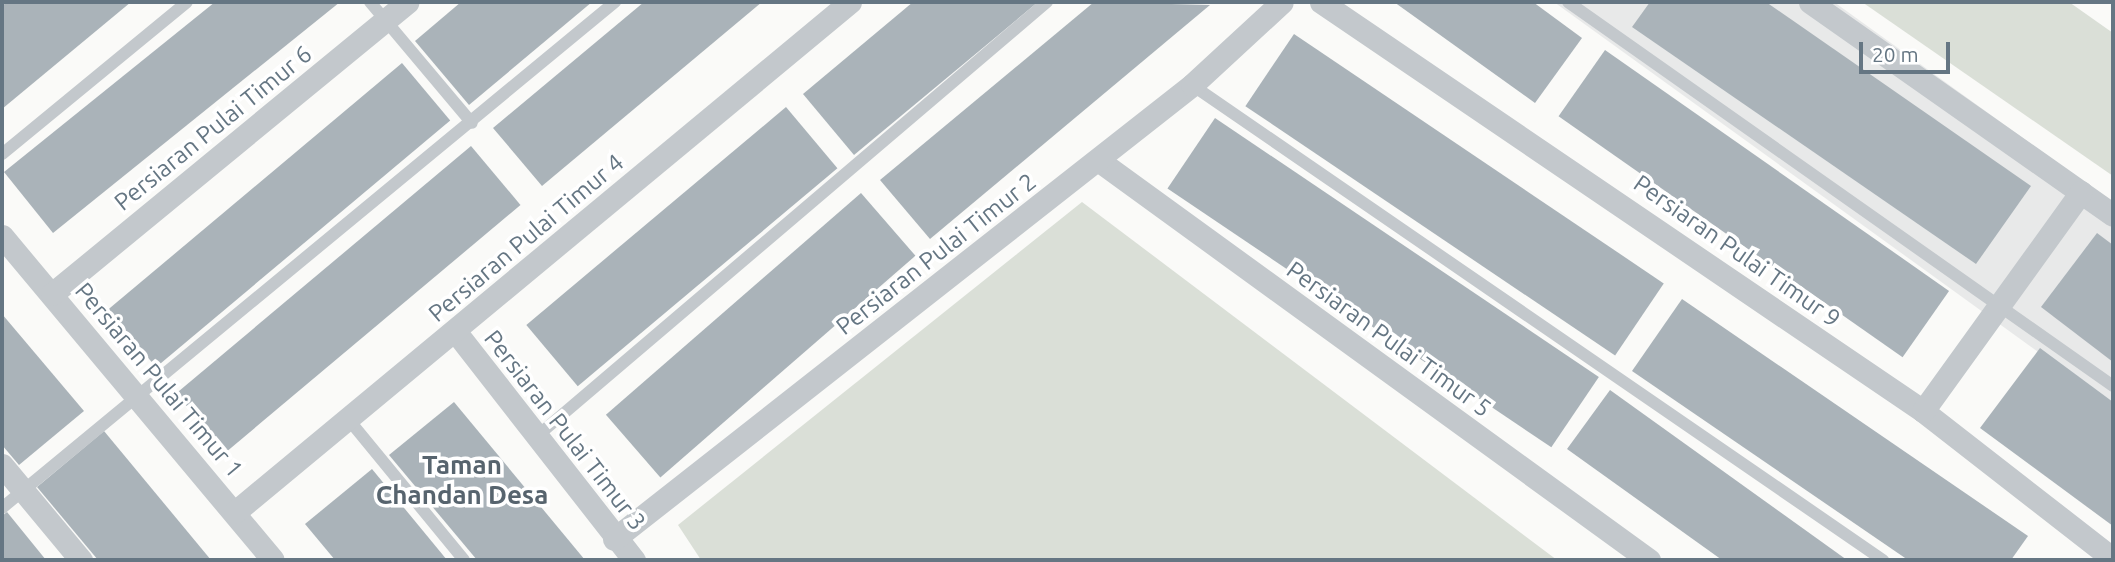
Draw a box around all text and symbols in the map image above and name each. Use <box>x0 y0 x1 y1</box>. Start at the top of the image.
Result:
scale bar <box>1863 28 1954 72</box>
street label: Persiaran Pulai Timur 6 <box>108 39 318 217</box>
text: 20 m <box>1872 42 1919 66</box>
street label: Persiaran Pulai Timur 4 <box>423 148 629 328</box>
street label: Persiaran Pulai Timur 2 <box>830 167 1042 341</box>
street label: Persiaran Pulai Timur 9 <box>1628 169 1846 333</box>
street label: Persiaran Pulai Timur 5 <box>1281 255 1497 423</box>
street label: Persiaran Pulai Timur 1 <box>69 277 249 483</box>
street label: Persiaran Pulai Timur 3 <box>478 324 652 536</box>
district label: Taman Chandan Desa <box>376 449 548 510</box>

